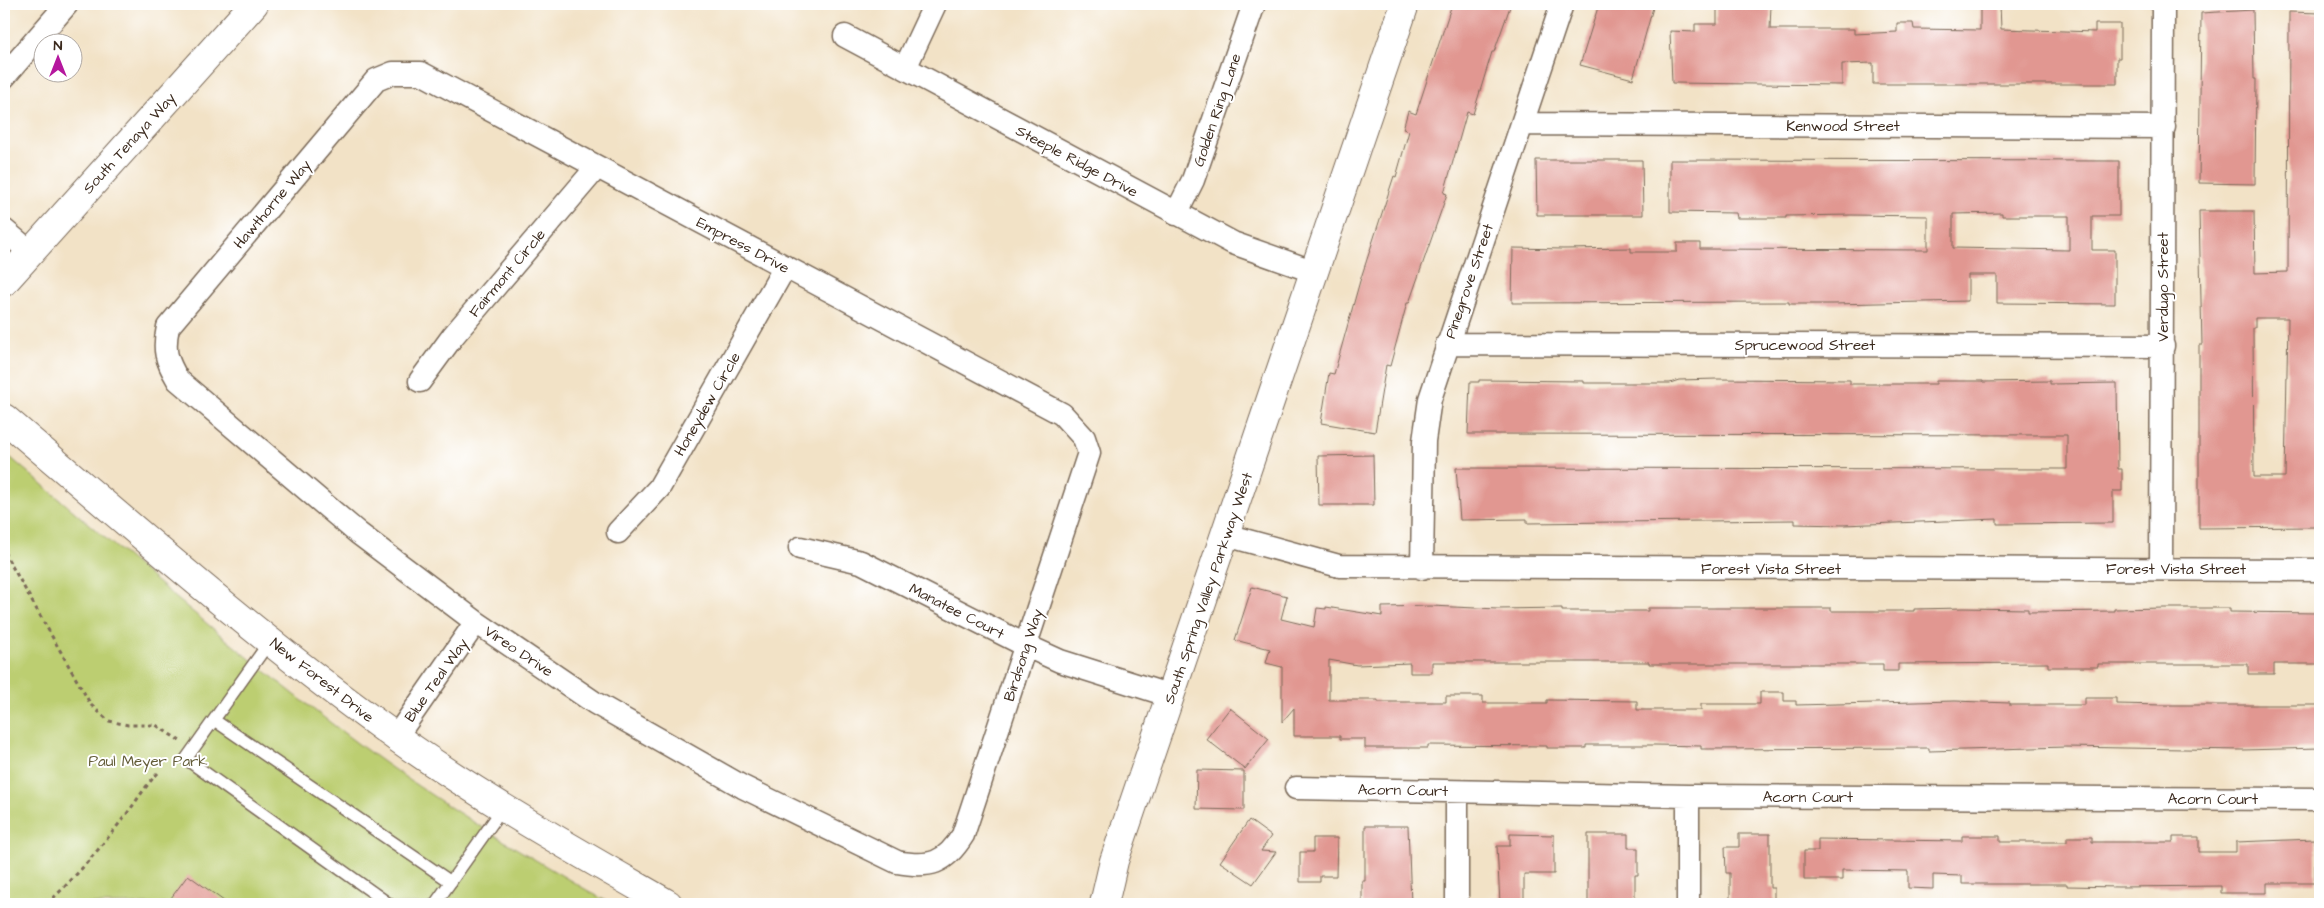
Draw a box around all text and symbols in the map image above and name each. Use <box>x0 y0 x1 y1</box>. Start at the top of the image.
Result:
north arrow <box>32 32 82 82</box>
text: N <box>54 36 63 56</box>
street label: Golden Ring Lane <box>1188 51 1248 170</box>
street label: South Tenaya Way <box>78 88 181 199</box>
street label: Kenwood Street <box>1786 116 1900 137</box>
street label: Steeple Ridge Drive <box>1012 120 1141 203</box>
street label: Hawthorne Way <box>229 155 317 254</box>
street label: Empress Drive <box>693 212 793 279</box>
street label: Pinegrove Street <box>1440 221 1500 342</box>
street label: Fairmont Circle <box>464 225 551 322</box>
street label: Verdugo Street <box>2153 232 2175 342</box>
street label: Sprucewood Street <box>1735 335 1875 356</box>
street label: Honeydew Circle <box>669 349 747 460</box>
street label: South Spring Valley Parkway West <box>1159 470 1259 707</box>
street label: Forest Vista Street <box>1701 559 1841 580</box>
street label: Forest Vista Street <box>2106 559 2246 580</box>
street label: Manatee Court <box>905 578 1008 645</box>
street label: Birdsong Way <box>999 606 1049 704</box>
street label: Vireo Drive <box>480 621 557 682</box>
street label: New Forest Drive <box>265 633 378 728</box>
street label: Blue Teal Way <box>400 634 474 727</box>
park label: Paul Meyer Park <box>88 751 208 773</box>
street label: Acorn Court <box>1358 779 1448 802</box>
street label: Acorn Court <box>1763 787 1853 808</box>
street label: Acorn Court <box>2168 789 2258 810</box>

